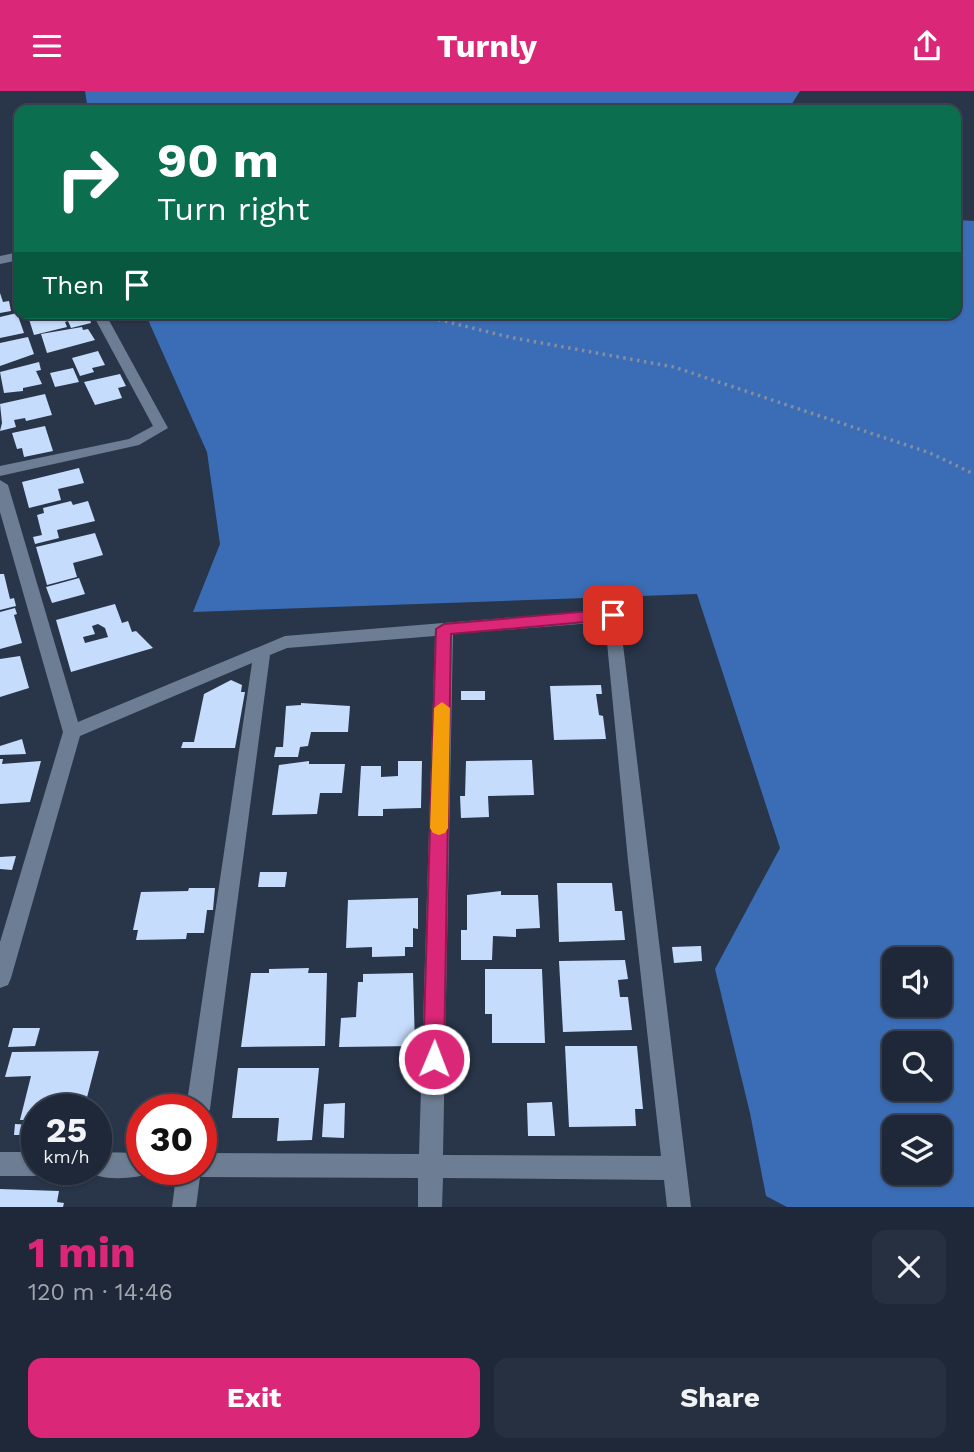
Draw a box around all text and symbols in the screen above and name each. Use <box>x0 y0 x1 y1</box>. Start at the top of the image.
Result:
icon: menu <box>28 27 66 65</box>
text: Turnly <box>437 27 537 65</box>
icon: share <box>908 27 946 65</box>
text: 90 m <box>157 131 279 189</box>
icon: right <box>42 133 133 224</box>
text: Turn right <box>157 190 309 228</box>
icon: arrive <box>118 266 156 304</box>
text: Then <box>42 270 104 300</box>
pin <box>583 585 643 645</box>
icon: arrive <box>594 596 632 634</box>
map controls <box>882 947 952 1185</box>
button: sound <box>882 947 952 1017</box>
position arrow <box>397 1022 471 1096</box>
button: search <box>882 1031 952 1101</box>
speed limit sign: 30 <box>126 1094 217 1185</box>
text: 25 <box>46 1109 87 1151</box>
button: layers <box>882 1115 952 1185</box>
text: km/h <box>43 1146 90 1167</box>
text: 1 min <box>28 1228 136 1277</box>
button: close <box>872 1230 946 1304</box>
text: 120 m · 14:46 <box>28 1279 173 1306</box>
button: Exit <box>28 1358 480 1438</box>
button: Share <box>494 1358 946 1438</box>

